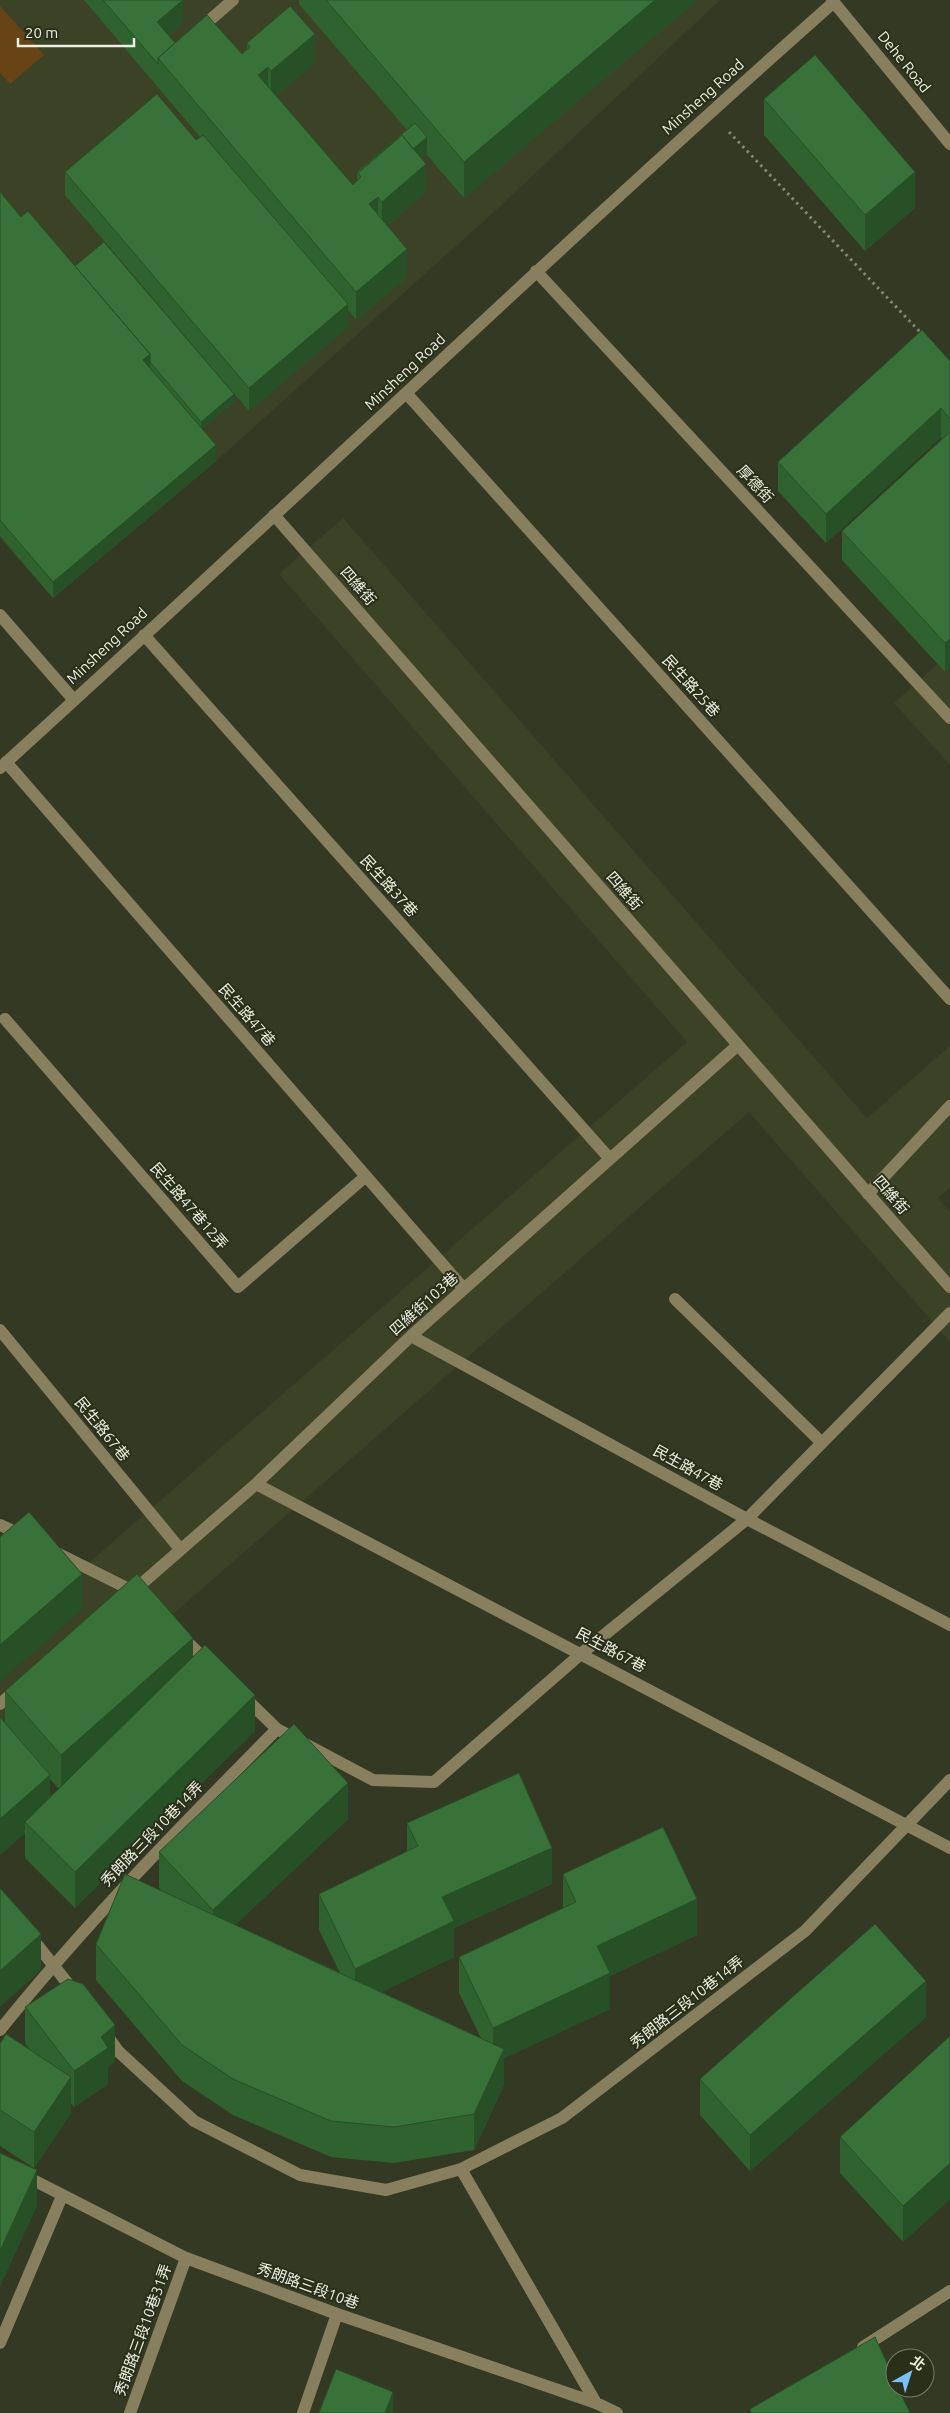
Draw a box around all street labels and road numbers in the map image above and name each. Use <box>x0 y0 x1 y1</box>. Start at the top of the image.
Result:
street label: Dehe Road <box>875 28 934 96</box>
street label: Minsheng Road <box>658 56 747 138</box>
street label: Minsheng Road <box>361 330 448 413</box>
street label: 厚德街 <box>734 461 777 506</box>
street label: 四維街 <box>337 563 380 608</box>
street label: Minsheng Road <box>63 604 150 687</box>
street label: 民生路25巷 <box>659 651 723 720</box>
street label: 民生路37巷 <box>357 851 421 920</box>
street label: 四維街 <box>603 868 646 913</box>
street label: 民生路47巷 <box>216 980 279 1049</box>
street label: 民生路47巷12弄 <box>147 1159 231 1252</box>
street label: 四維街 <box>870 1172 913 1217</box>
street label: 四維街103巷 <box>386 1269 461 1339</box>
street label: 民生路67巷 <box>72 1393 133 1464</box>
street label: 民生路47巷 <box>650 1441 726 1494</box>
street label: 民生路67巷 <box>573 1624 649 1675</box>
street label: 秀朗路三段10巷14弄 <box>97 1778 206 1889</box>
street label: 秀朗路三段10巷14弄 <box>627 1952 747 2051</box>
street label: 秀朗路三段10巷 <box>255 2259 361 2312</box>
street label: 秀朗路三段10巷31弄 <box>111 2262 174 2398</box>

